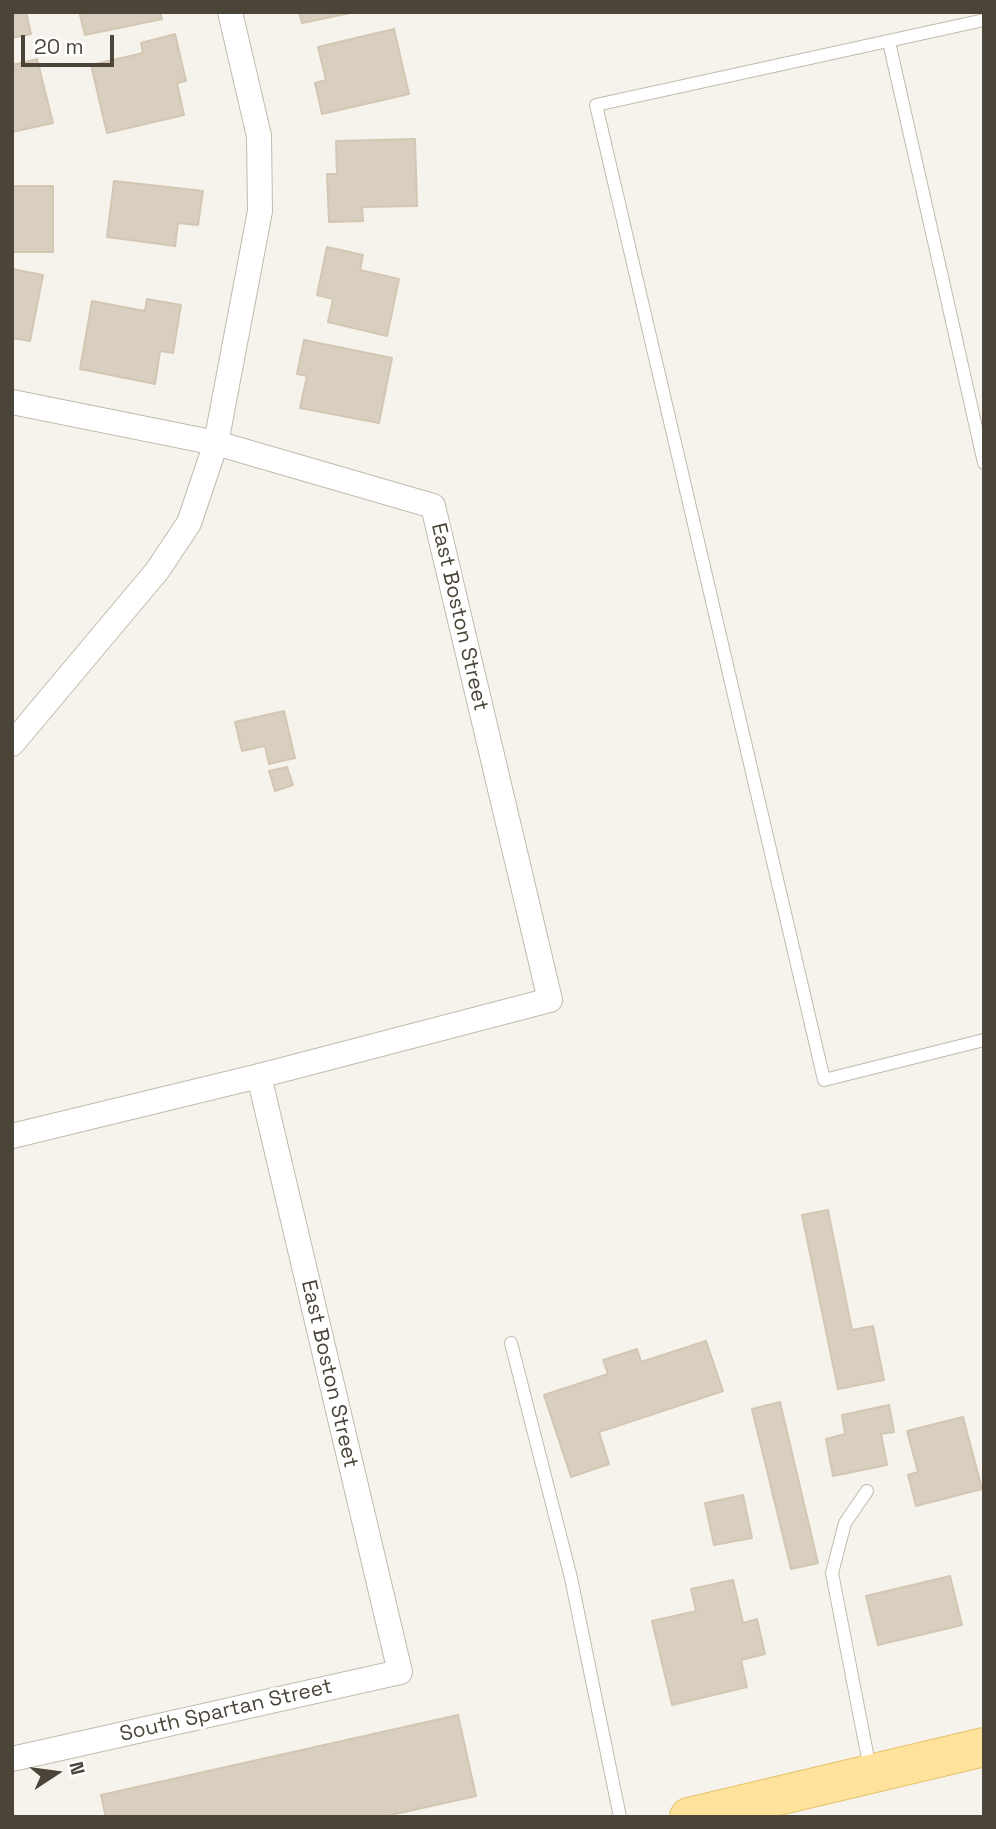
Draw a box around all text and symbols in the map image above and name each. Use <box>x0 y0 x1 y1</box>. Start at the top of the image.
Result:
scale bar <box>24 21 117 65</box>
text: 20 m <box>34 33 84 60</box>
street label: East Boston Street <box>425 521 493 713</box>
street label: East Boston Street <box>295 1278 363 1470</box>
street label: South Spartan Street <box>117 1674 335 1748</box>
north arrow <box>21 1738 91 1808</box>
text: N <box>63 1759 91 1777</box>

